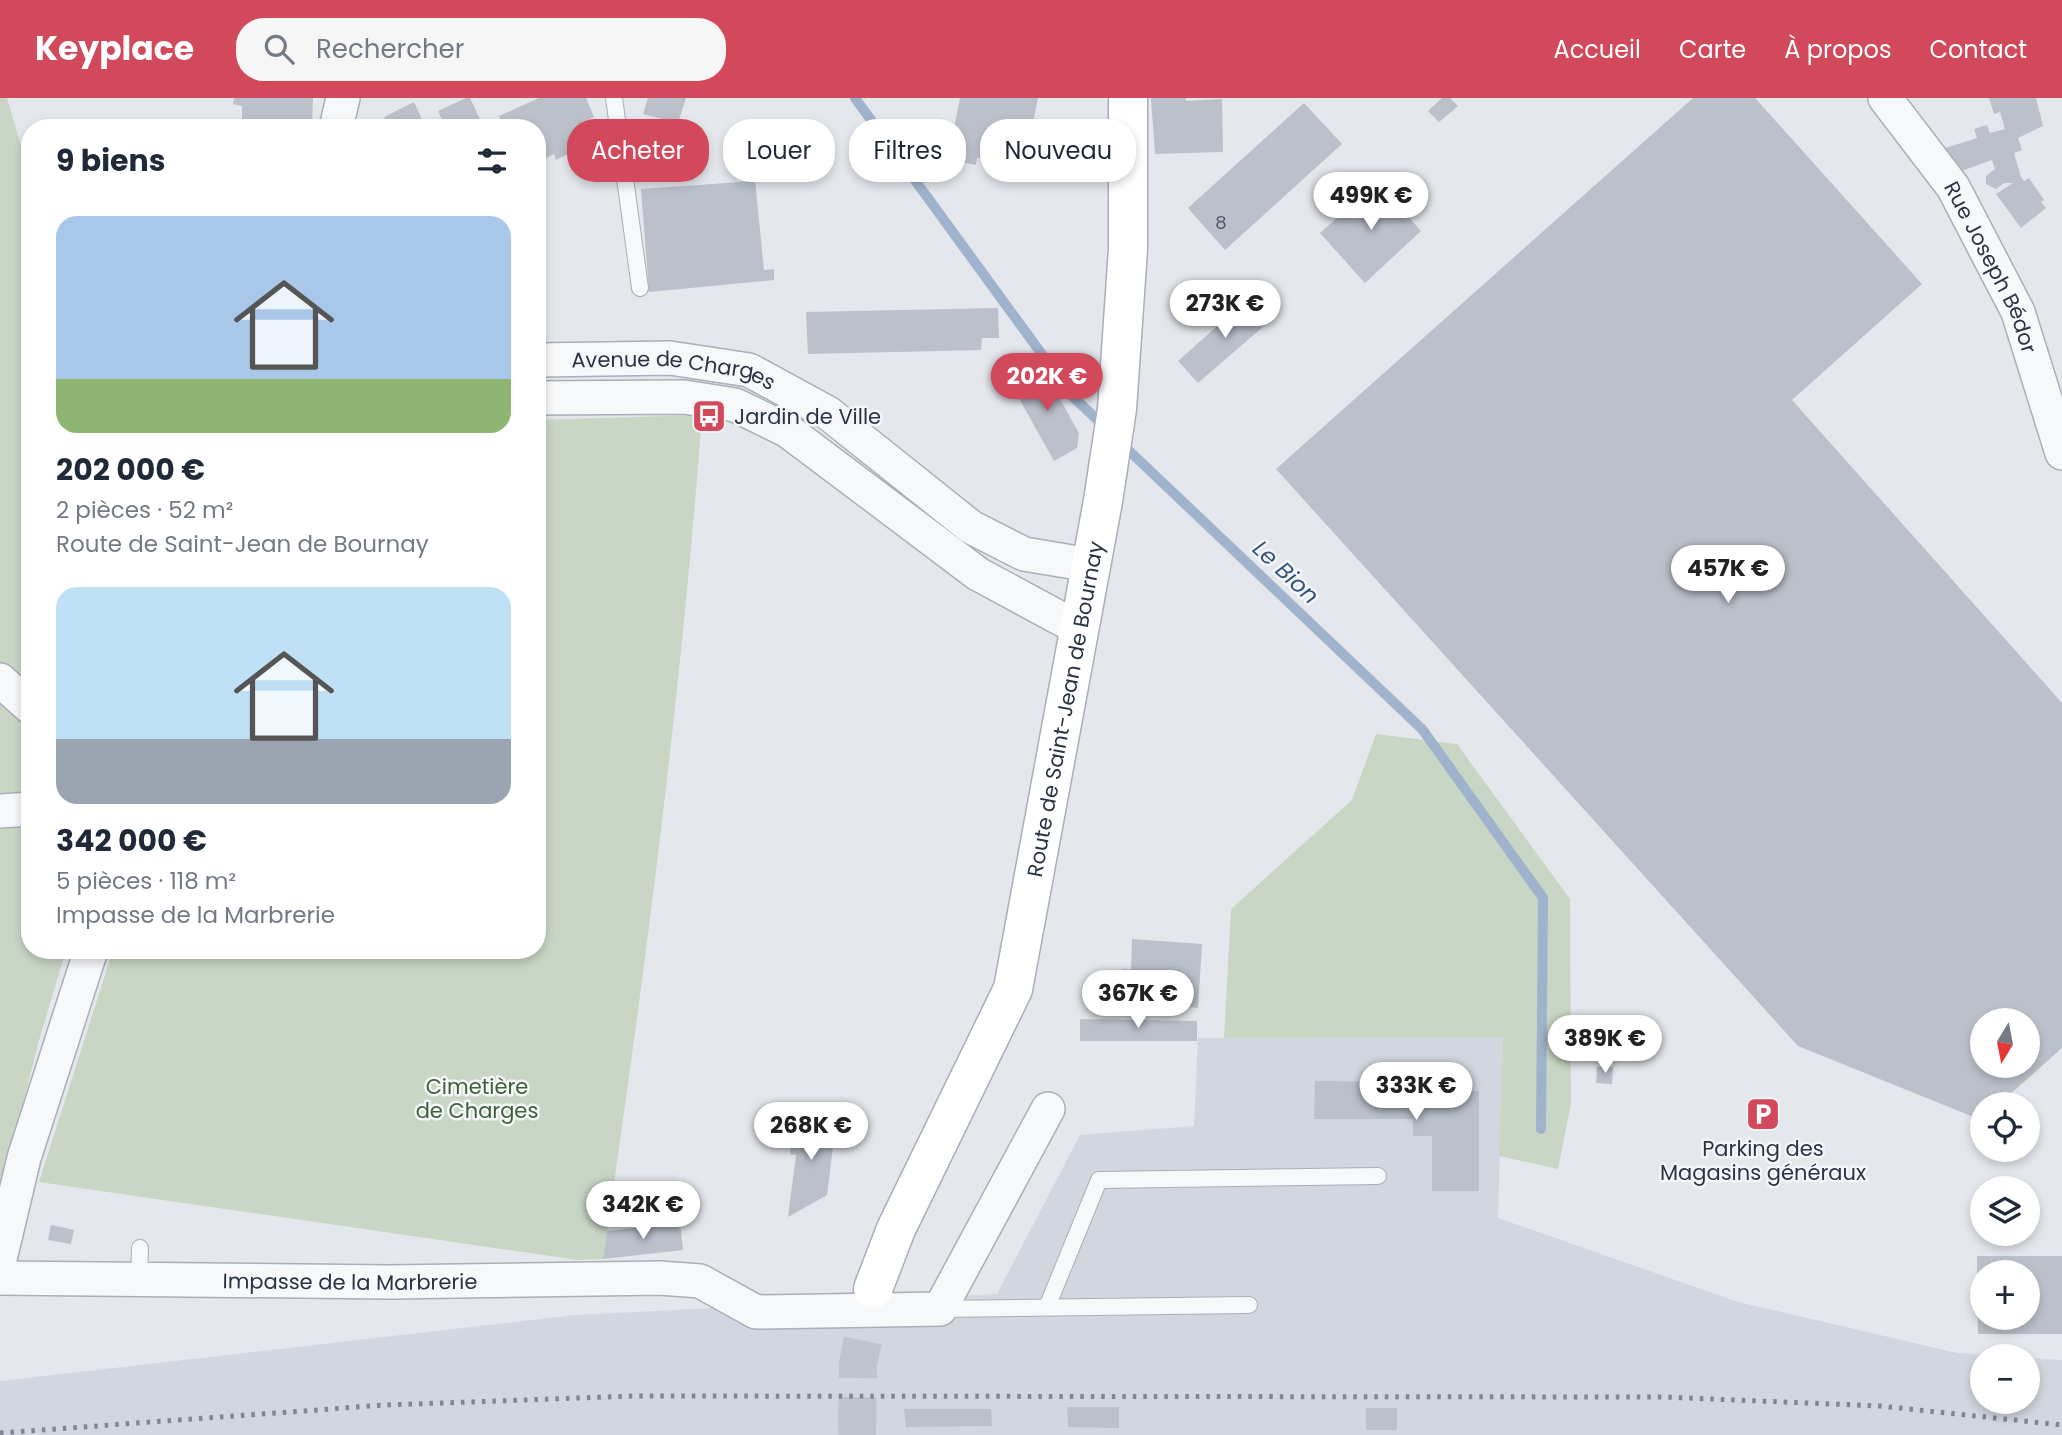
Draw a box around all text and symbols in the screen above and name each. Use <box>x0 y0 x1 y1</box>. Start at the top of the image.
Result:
search box <box>236 18 726 81</box>
text: Keyplace <box>35 25 194 72</box>
icon: search <box>260 30 298 68</box>
text: Rechercher <box>316 31 464 67</box>
text: Accueil <box>1554 33 1641 66</box>
text: Carte <box>1679 33 1746 66</box>
text: À propos <box>1784 33 1891 66</box>
text: Contact <box>1929 33 2027 66</box>
chip: Acheter <box>567 119 709 182</box>
chip: Louer <box>723 119 835 182</box>
chip: Filtres <box>849 119 966 182</box>
chip: Nouveau <box>980 119 1136 182</box>
text: 9 biens <box>56 139 165 182</box>
icon: filters <box>473 142 511 180</box>
pin: 499K € <box>1314 172 1428 232</box>
street label: Rue Joseph Bédor <box>1938 176 2044 357</box>
text: 499K € <box>1329 179 1413 211</box>
house number: 8 <box>1215 210 1227 235</box>
icon: home <box>221 262 347 388</box>
pin: 273K € <box>1168 280 1282 340</box>
text: 273K € <box>1186 287 1264 319</box>
street label: Avenue de Charges <box>571 344 781 396</box>
pin: 202K € <box>990 354 1104 413</box>
text: 202K € <box>1007 360 1087 392</box>
bus stop icon: Jardin de Ville <box>690 397 728 435</box>
place label: Jardin de Ville <box>734 402 881 431</box>
text: 202 000 € <box>56 448 205 491</box>
text: 2 pièces · 52 m² <box>56 494 233 526</box>
text: Route de Saint-Jean de Bournay <box>56 528 429 560</box>
water label: Le Bion <box>1246 533 1326 611</box>
street label: Route de Saint-Jean de Bournay <box>1019 539 1110 879</box>
pin: 457K € <box>1671 546 1785 605</box>
text: 457K € <box>1687 552 1769 584</box>
icon: home <box>221 633 347 759</box>
text: 342 000 € <box>56 819 207 862</box>
text: 5 pièces · 118 m² <box>56 865 236 897</box>
text: Impasse de la Marbrerie <box>56 899 335 931</box>
pin: 367K € <box>1081 970 1195 1030</box>
text: 367K € <box>1098 977 1178 1009</box>
north arrow <box>1970 1008 2040 1078</box>
map controls <box>1970 1008 2040 1414</box>
pin: 389K € <box>1548 1016 1662 1075</box>
text: 389K € <box>1564 1022 1646 1054</box>
pin: 333K € <box>1359 1062 1473 1122</box>
text: 333K € <box>1376 1069 1456 1101</box>
park label: Cimetière de Charges <box>416 1072 538 1125</box>
button: locate <box>1970 1092 2040 1162</box>
parking icon: Parking des Magasins généraux <box>1744 1095 1782 1133</box>
pin: 268K € <box>754 1102 868 1162</box>
text: 268K € <box>770 1109 852 1141</box>
place label: Parking des Magasins généraux <box>1660 1134 1866 1187</box>
button: layers <box>1970 1176 2040 1246</box>
pin: 342K € <box>586 1182 700 1241</box>
text: 342K € <box>602 1188 684 1220</box>
button: + <box>1970 1260 2040 1330</box>
street label: Impasse de la Marbrerie <box>222 1266 478 1297</box>
button: − <box>1970 1344 2040 1414</box>

